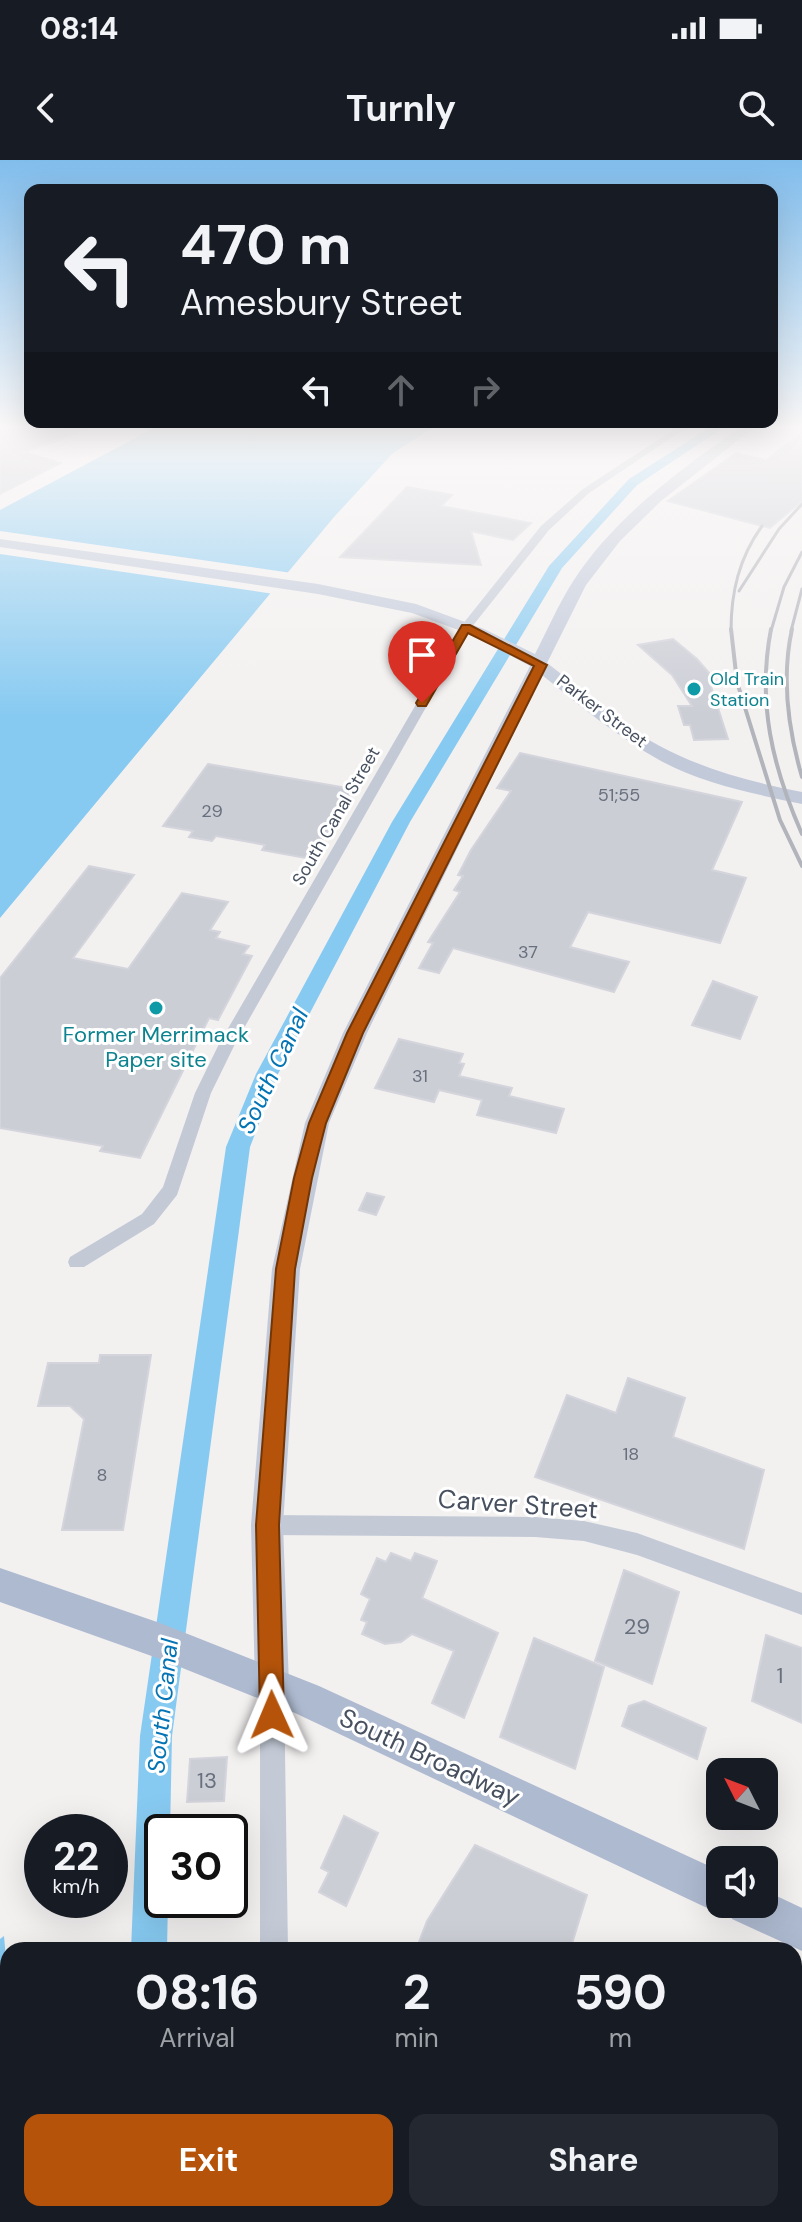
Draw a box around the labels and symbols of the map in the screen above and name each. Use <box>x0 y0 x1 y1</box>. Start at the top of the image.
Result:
pin <box>388 621 456 703</box>
place label: Old Train Station <box>710 667 784 712</box>
street label: Parker Street <box>552 669 652 753</box>
marker: Old Train Station <box>685 680 703 698</box>
street label: South Canal Street <box>287 742 385 890</box>
house number: 51;55 <box>598 783 640 807</box>
house number: 29 <box>201 799 223 823</box>
house number: 37 <box>518 940 538 964</box>
marker: Former Merrimack Paper site <box>147 999 165 1017</box>
water label: South Canal <box>230 1003 315 1138</box>
place label: Former Merrimack Paper site <box>63 1020 249 1074</box>
house number: 31 <box>412 1064 428 1088</box>
house number: 18 <box>623 1442 639 1466</box>
house number: 8 <box>97 1463 107 1487</box>
street label: Carver Street <box>437 1481 599 1527</box>
house number: 29 <box>624 1612 650 1641</box>
water label: South Canal <box>140 1637 185 1775</box>
house number: 1 <box>777 1661 783 1690</box>
position arrow <box>230 1673 314 1757</box>
street label: South Broadway <box>334 1700 526 1814</box>
north arrow <box>706 1758 778 1830</box>
house number: 13 <box>197 1766 217 1795</box>
speed limit sign: 30 <box>144 1814 248 1918</box>

